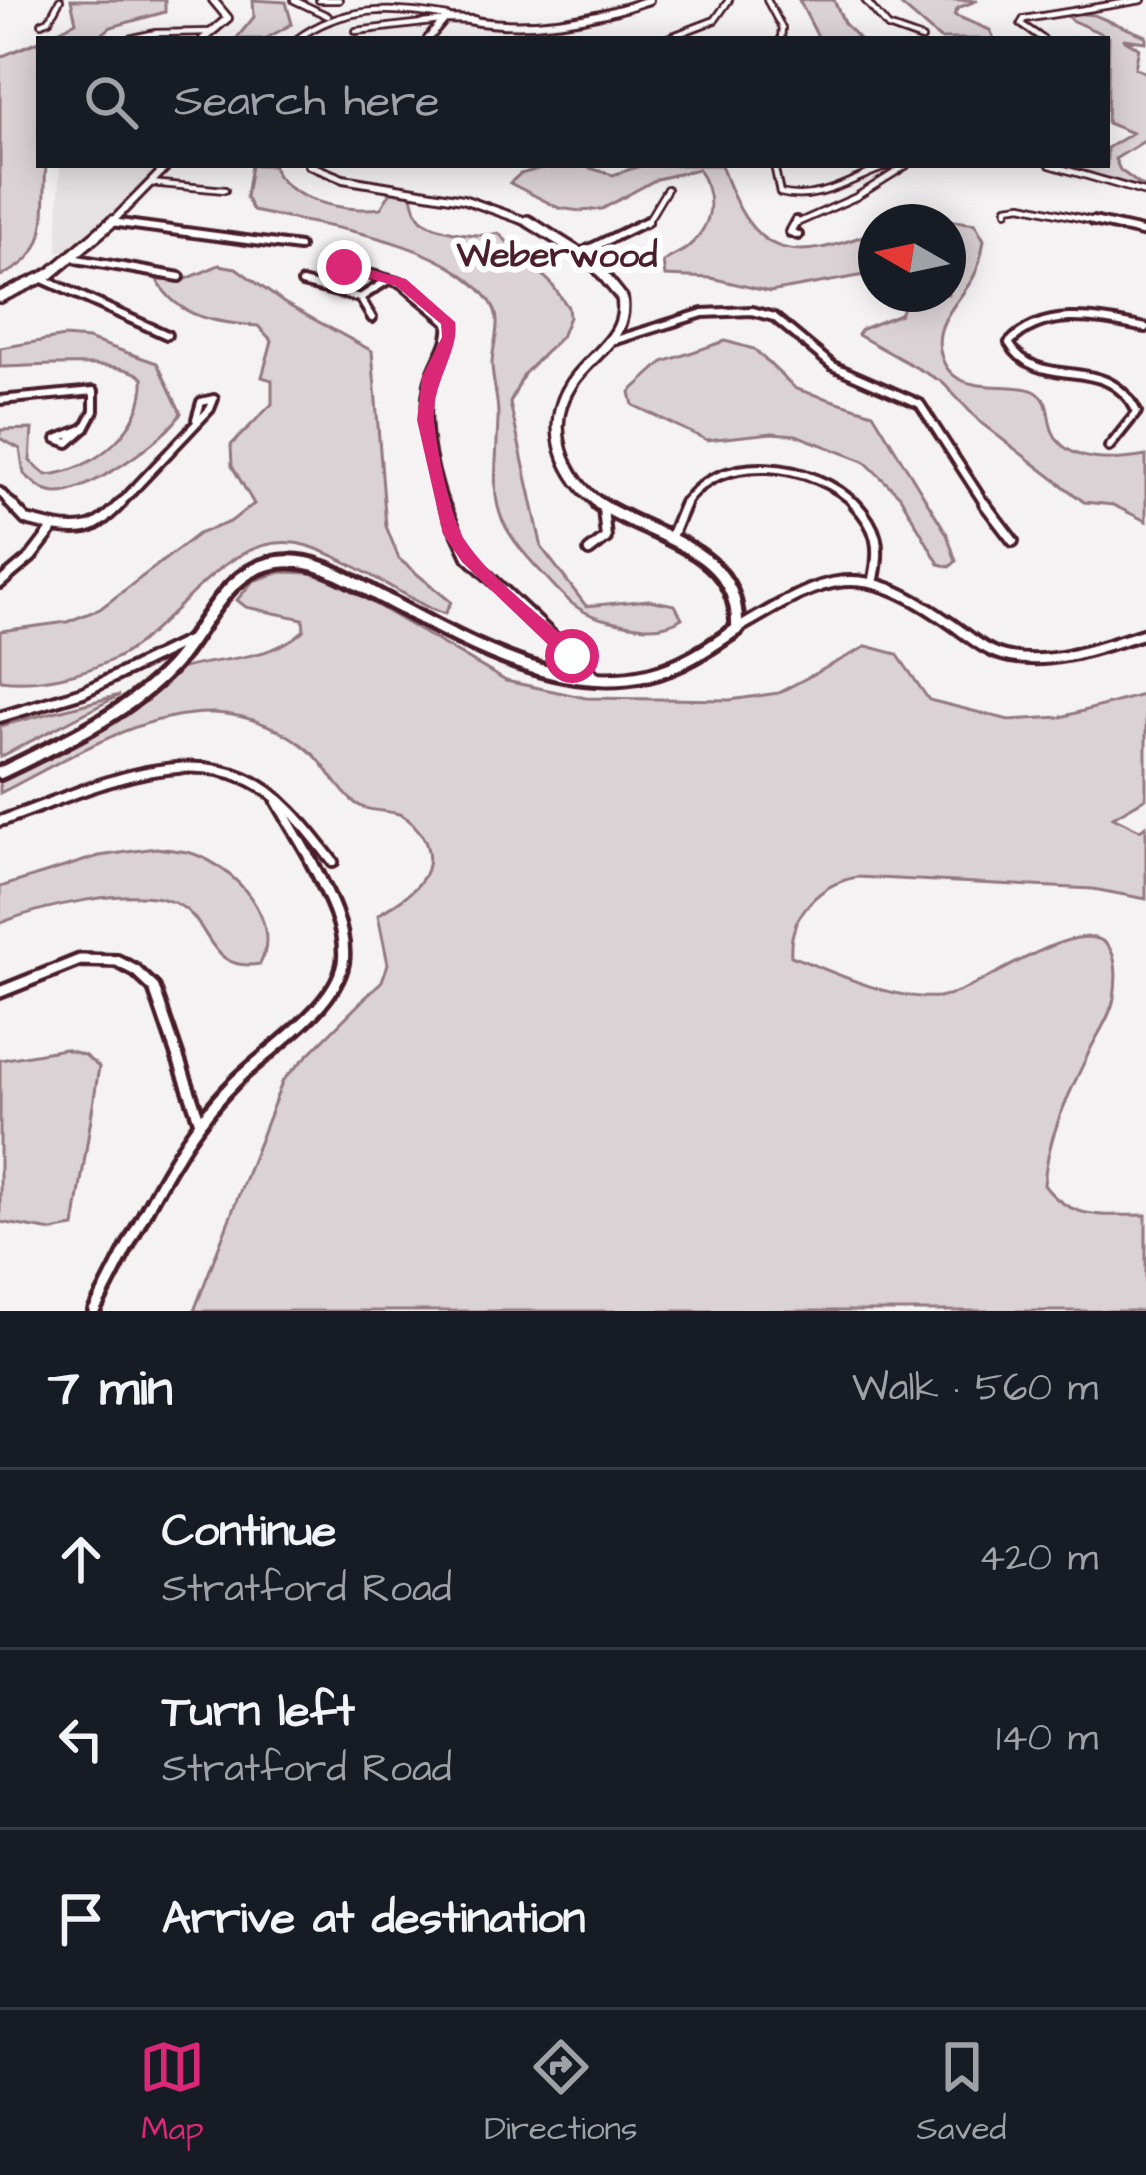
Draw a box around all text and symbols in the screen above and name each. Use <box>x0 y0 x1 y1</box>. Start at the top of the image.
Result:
search box <box>36 36 1110 168</box>
icon: search <box>78 69 144 135</box>
text: Search here <box>174 71 440 133</box>
north arrow <box>858 204 966 312</box>
district label: Weberwood <box>456 230 658 281</box>
route end <box>317 240 371 294</box>
route start <box>545 629 599 683</box>
text: 7 min <box>48 1354 173 1425</box>
text: Walk · 560 m <box>852 1362 1098 1416</box>
text: Continue <box>162 1501 336 1563</box>
icon: ahead <box>48 1526 114 1592</box>
text: 420 m <box>979 1532 1098 1586</box>
text: Stratford Road <box>162 1563 452 1617</box>
text: Turn left <box>162 1681 355 1743</box>
icon: left <box>48 1706 114 1772</box>
text: 140 m <box>996 1712 1098 1766</box>
text: Stratford Road <box>162 1743 452 1797</box>
icon: arrive <box>48 1886 114 1952</box>
text: Arrive at destination <box>162 1888 585 1950</box>
tab: Map <box>139 2034 205 2152</box>
tab: Directions <box>484 2034 638 2152</box>
tab: Saved <box>917 2034 1007 2152</box>

